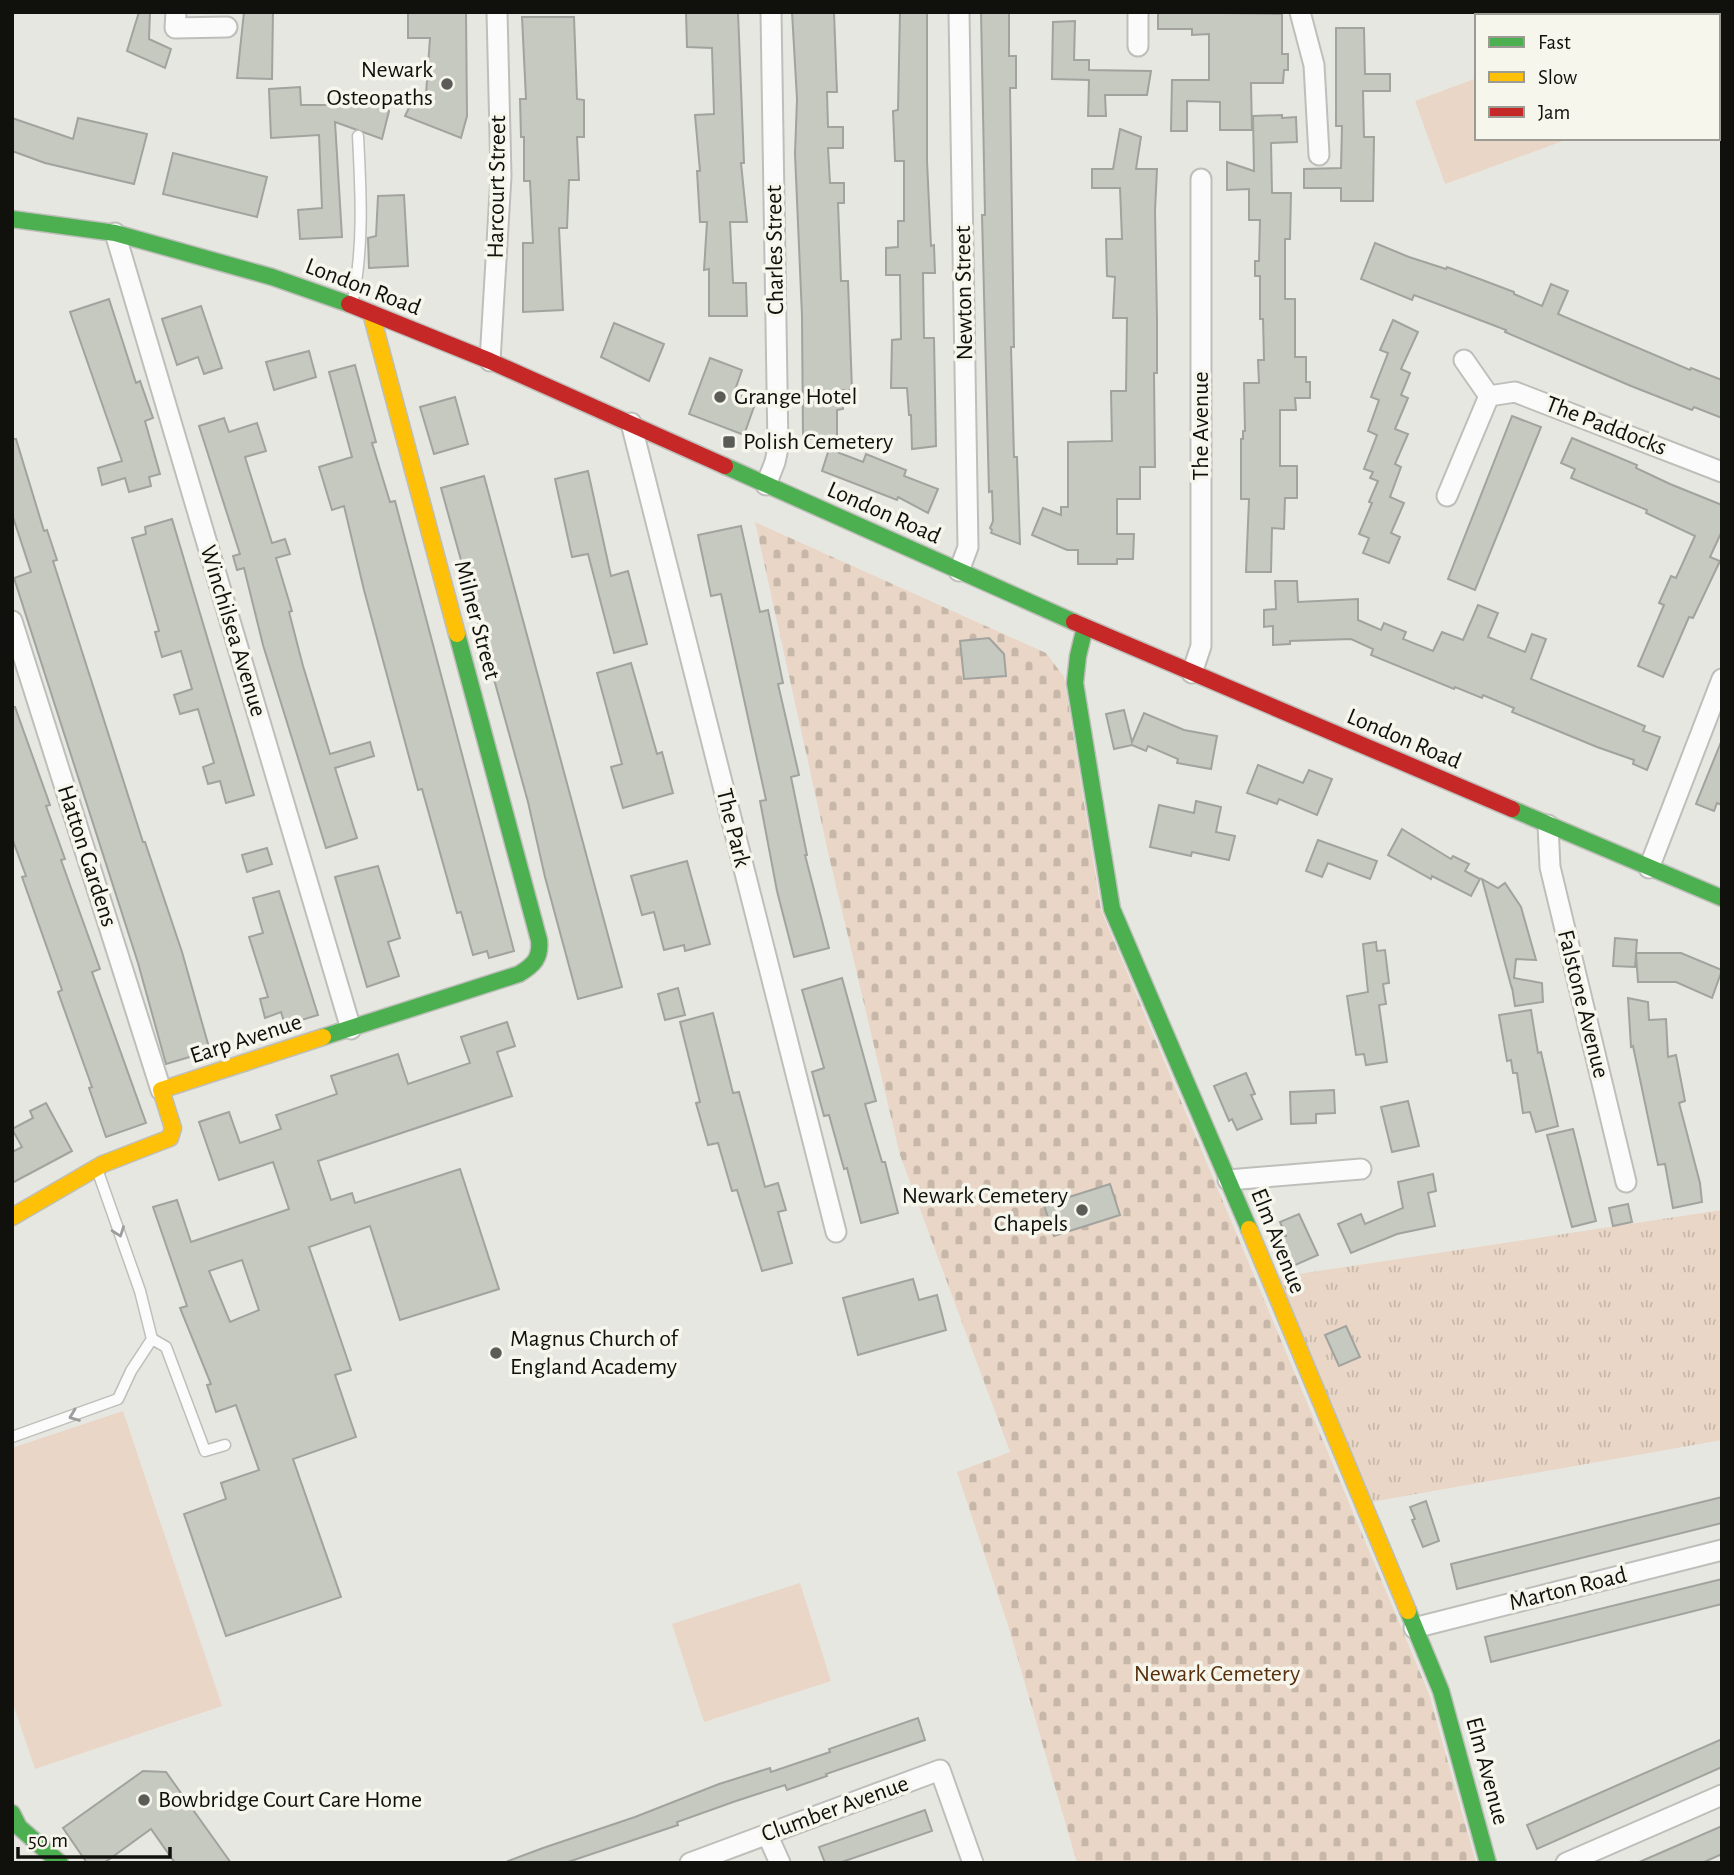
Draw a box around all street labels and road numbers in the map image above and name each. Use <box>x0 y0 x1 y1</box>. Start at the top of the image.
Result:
street label: Harcourt Street <box>484 115 510 259</box>
street label: Charles Street <box>762 185 788 315</box>
street label: Newton Street <box>951 225 977 361</box>
street label: London Road <box>302 254 424 320</box>
street label: The Avenue <box>1189 372 1213 480</box>
street label: The Paddocks <box>1542 392 1670 460</box>
street label: London Road <box>824 477 944 549</box>
street label: Winchilsea Avenue <box>195 542 271 720</box>
street label: Milner Street <box>450 558 505 683</box>
street label: London Road <box>1343 704 1465 774</box>
street label: Hatton Gardens <box>53 782 121 930</box>
street label: The Park <box>712 786 754 870</box>
street label: Falstone Avenue <box>1553 927 1613 1081</box>
street label: Earp Avenue <box>187 1010 305 1068</box>
street label: Elm Avenue <box>1246 1185 1310 1297</box>
street label: Marton Road <box>1507 1563 1629 1615</box>
street label: Elm Avenue <box>1461 1714 1513 1828</box>
street label: Clumber Avenue <box>758 1771 912 1847</box>

